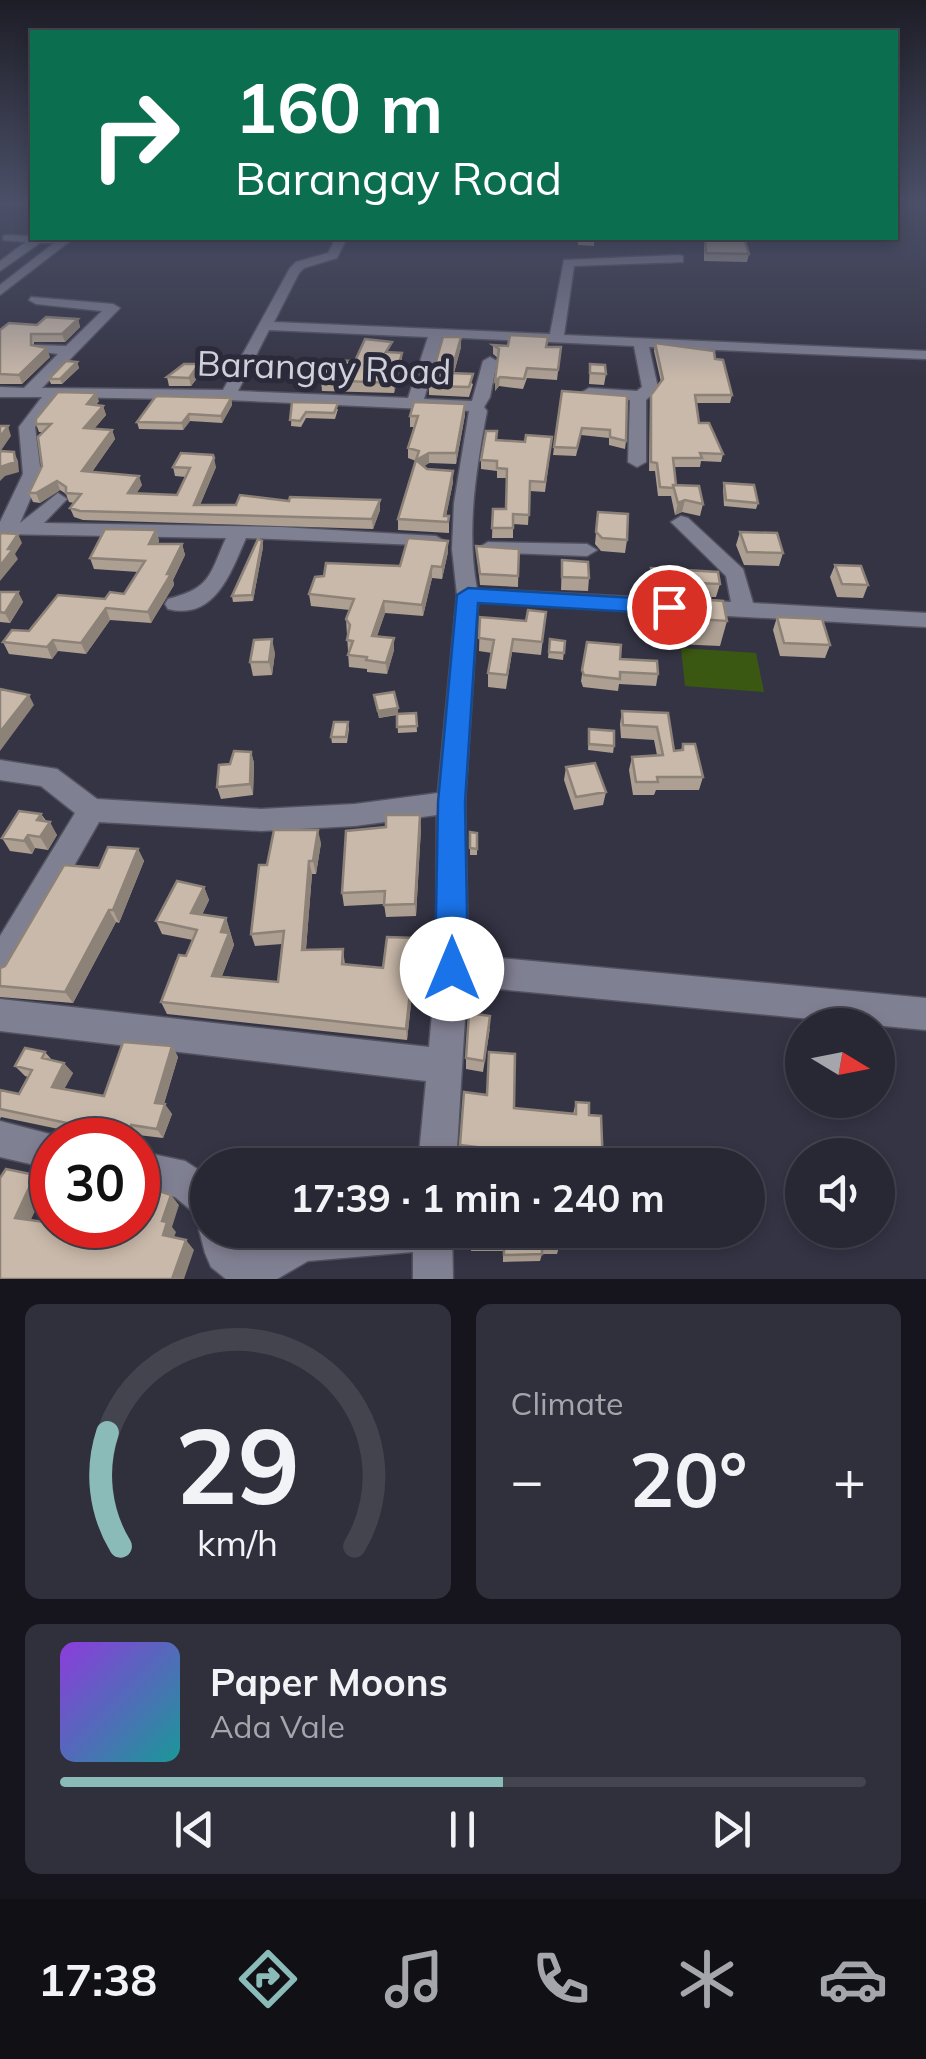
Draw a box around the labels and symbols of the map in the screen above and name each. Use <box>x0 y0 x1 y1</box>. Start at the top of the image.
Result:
street label: Barangay Road <box>196 341 452 393</box>
pin <box>627 565 712 650</box>
position arrow <box>400 917 504 1021</box>
north arrow <box>785 1008 895 1118</box>
speed limit sign: 30 <box>30 1118 160 1248</box>

